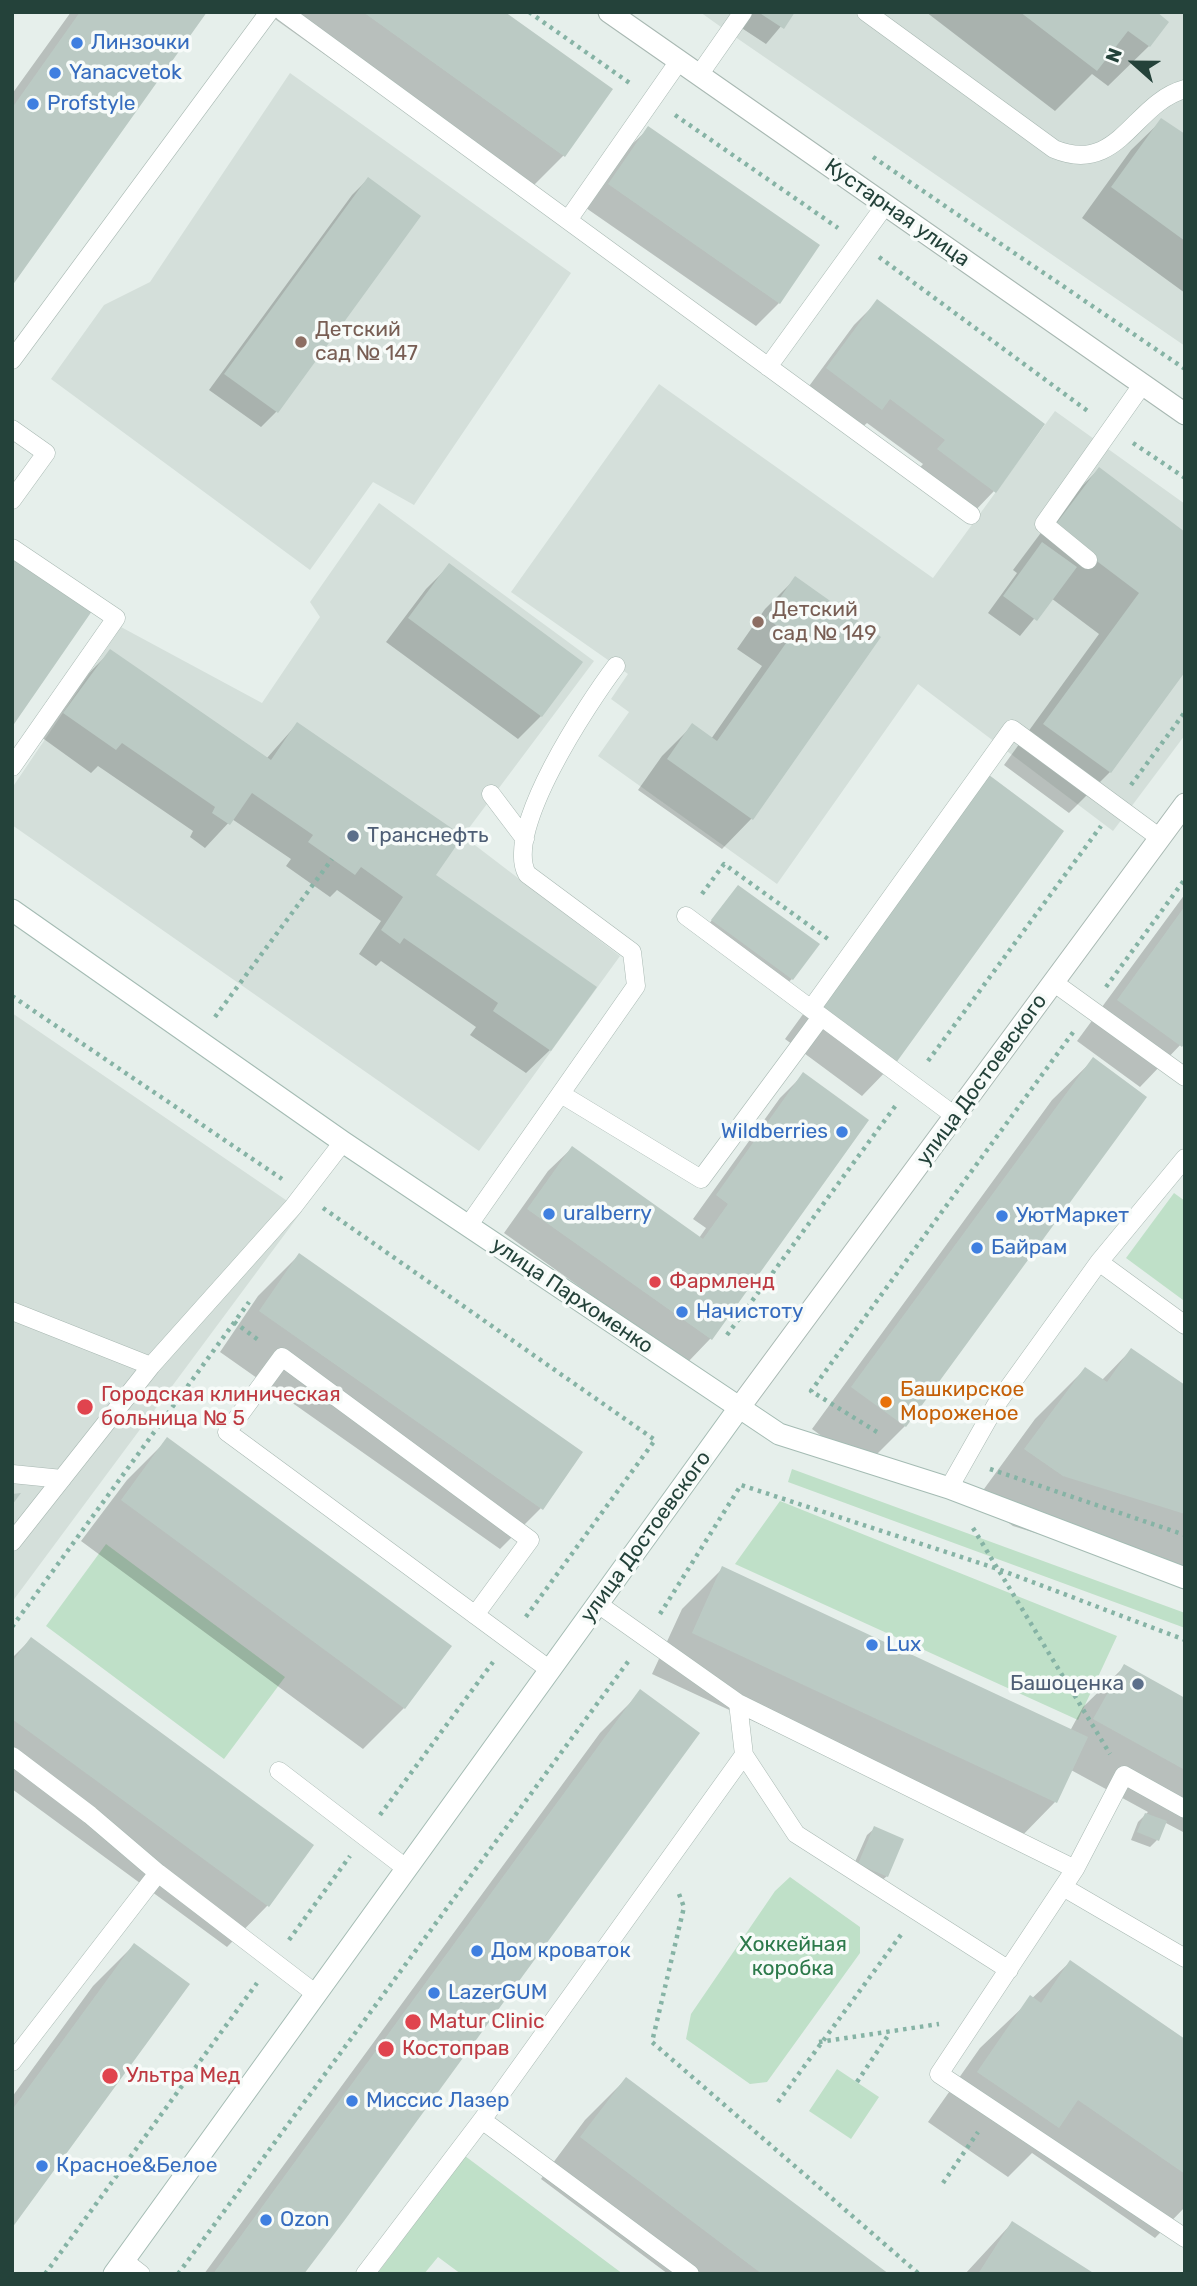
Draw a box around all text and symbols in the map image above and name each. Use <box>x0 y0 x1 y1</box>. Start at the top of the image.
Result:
north arrow <box>1099 28 1169 98</box>
place label: Линзочки <box>91 30 190 56</box>
marker: Линзочки <box>69 35 85 51</box>
text: N <box>1101 45 1127 66</box>
place label: Yanacvetok <box>69 60 182 86</box>
marker: Yanacvetok <box>47 65 63 81</box>
place label: Profstyle <box>47 91 136 117</box>
marker: Profstyle <box>25 96 41 112</box>
street label: Кустарная улица <box>820 154 974 272</box>
place label: Детский сад № 147 <box>315 317 418 367</box>
marker: Детский сад № 147 <box>293 334 309 350</box>
place label: Детский сад № 149 <box>772 597 877 647</box>
marker: Детский сад № 149 <box>750 614 766 630</box>
place label: Транснефть <box>367 823 489 849</box>
marker: Транснефть <box>345 828 361 844</box>
street label: улица Достоевского <box>911 989 1053 1171</box>
place label: Wildberries <box>721 1119 828 1145</box>
marker: Wildberries <box>834 1124 850 1140</box>
place label: uralberry <box>563 1201 652 1227</box>
place label: УютМаркет <box>1016 1203 1129 1229</box>
marker: uralberry <box>541 1206 557 1222</box>
marker: УютМаркет <box>994 1208 1010 1224</box>
street label: улица Пархоменко <box>486 1233 658 1359</box>
place label: Байрам <box>991 1235 1067 1261</box>
marker: Байрам <box>969 1240 985 1256</box>
place label: Фармленд <box>669 1269 775 1295</box>
marker: Фармленд <box>647 1274 663 1290</box>
place label: Начистоту <box>696 1299 804 1325</box>
marker: Начистоту <box>674 1304 690 1320</box>
place label: Башкирское Мороженое <box>900 1377 1024 1427</box>
place label: Городская клиническая больница № 5 <box>101 1382 341 1432</box>
marker: Башкирское Мороженое <box>878 1394 894 1410</box>
marker: Городская клиническая больница № 5 <box>75 1397 95 1417</box>
street label: улица Достоевского <box>575 1446 717 1628</box>
place label: Lux <box>886 1632 921 1658</box>
marker: Lux <box>864 1637 880 1653</box>
place label: Башоценка <box>1010 1671 1124 1697</box>
marker: Башоценка <box>1130 1676 1146 1692</box>
park label: Хоккейная коробка <box>739 1932 847 1982</box>
place label: Дом кроваток <box>491 1938 631 1964</box>
marker: Дом кроваток <box>469 1943 485 1959</box>
place label: LazerGUM <box>448 1980 547 2006</box>
marker: LazerGUM <box>426 1985 442 2001</box>
place label: Matur Clinic <box>429 2009 545 2035</box>
marker: Matur Clinic <box>403 2012 423 2032</box>
place label: Костоправ <box>402 2036 510 2062</box>
marker: Костоправ <box>376 2039 396 2059</box>
place label: Ультра Мед <box>126 2063 240 2089</box>
marker: Ультра Мед <box>100 2066 120 2086</box>
place label: Миссис Лазер <box>366 2088 510 2114</box>
marker: Миссис Лазер <box>344 2093 360 2109</box>
place label: Красное&Белое <box>56 2153 217 2179</box>
marker: Красное&Белое <box>34 2158 50 2174</box>
place label: Ozon <box>280 2207 330 2233</box>
marker: Ozon <box>258 2212 274 2228</box>

